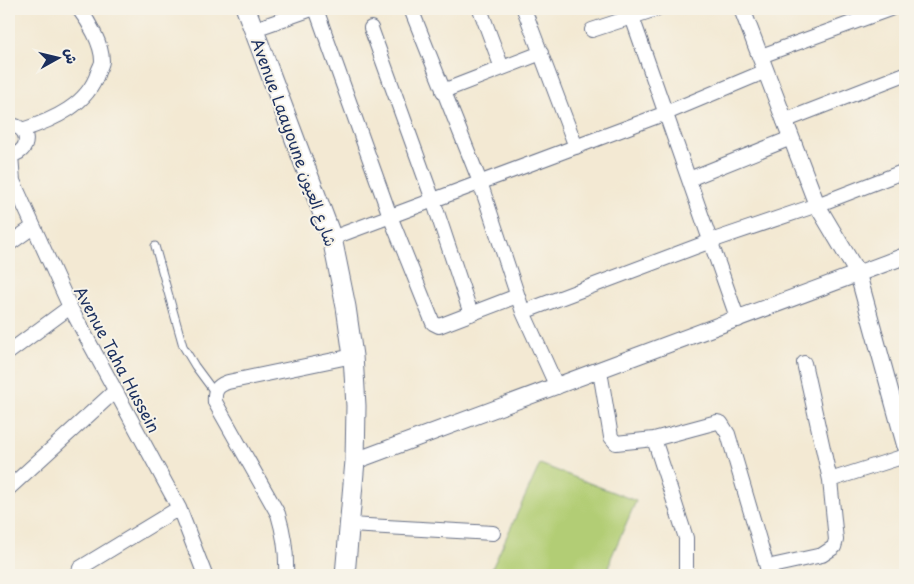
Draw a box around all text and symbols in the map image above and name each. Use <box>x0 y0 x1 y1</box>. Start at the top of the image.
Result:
north arrow <box>32 32 82 82</box>
street label: Avenue Laayoune شارع العيون <box>245 34 344 250</box>
text: ش <box>60 47 83 65</box>
street label: Avenue Taha Hussein <box>69 281 167 437</box>

